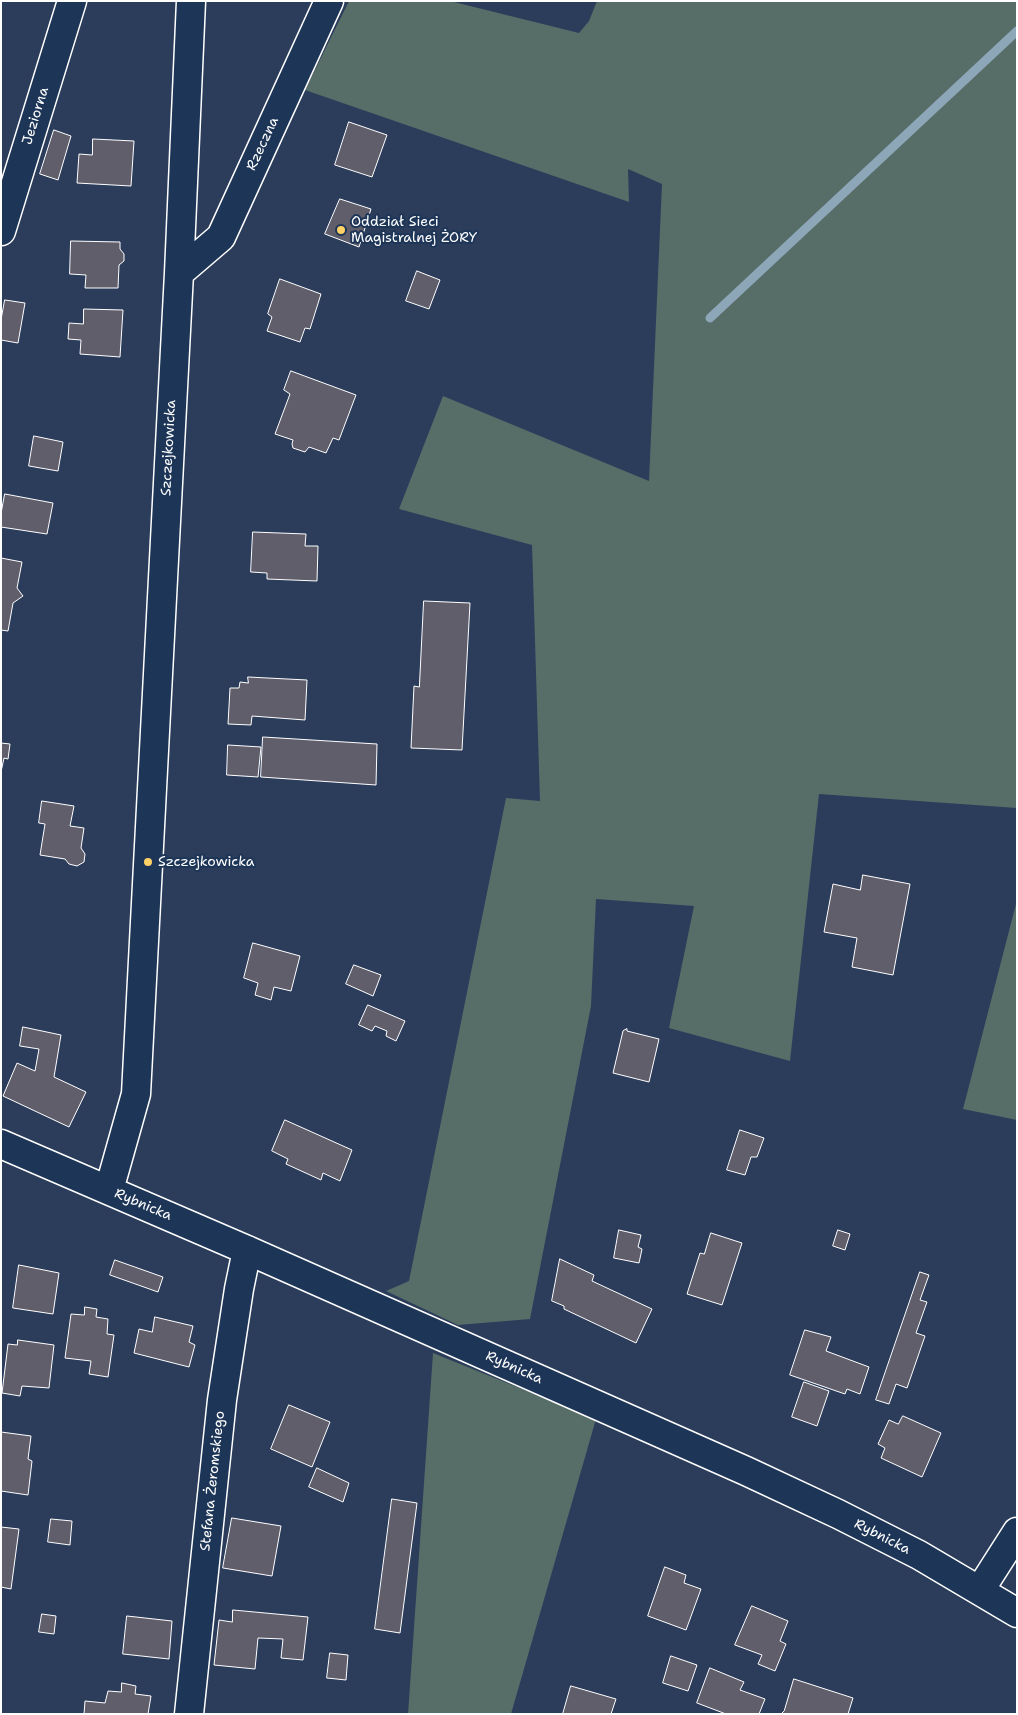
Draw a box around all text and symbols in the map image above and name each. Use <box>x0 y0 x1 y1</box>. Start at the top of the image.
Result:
street label: Jeziorna <box>19 85 53 147</box>
street label: Rzeczna <box>243 114 283 174</box>
place label: Oddział Sieci Magistralnej ŻORY <box>351 214 477 246</box>
marker: Oddział Sieci Magistralnej ŻORY <box>335 224 347 236</box>
street label: Szczejkowicka <box>158 399 180 497</box>
place label: Szczejkowicka <box>158 854 254 870</box>
marker: Szczejkowicka <box>142 856 154 868</box>
street label: Rybnicka <box>112 1185 174 1225</box>
street label: Rybnicka <box>483 1348 545 1388</box>
street label: Stefana Żeromskiego <box>197 1410 229 1552</box>
street label: Rybnicka <box>851 1516 913 1558</box>

